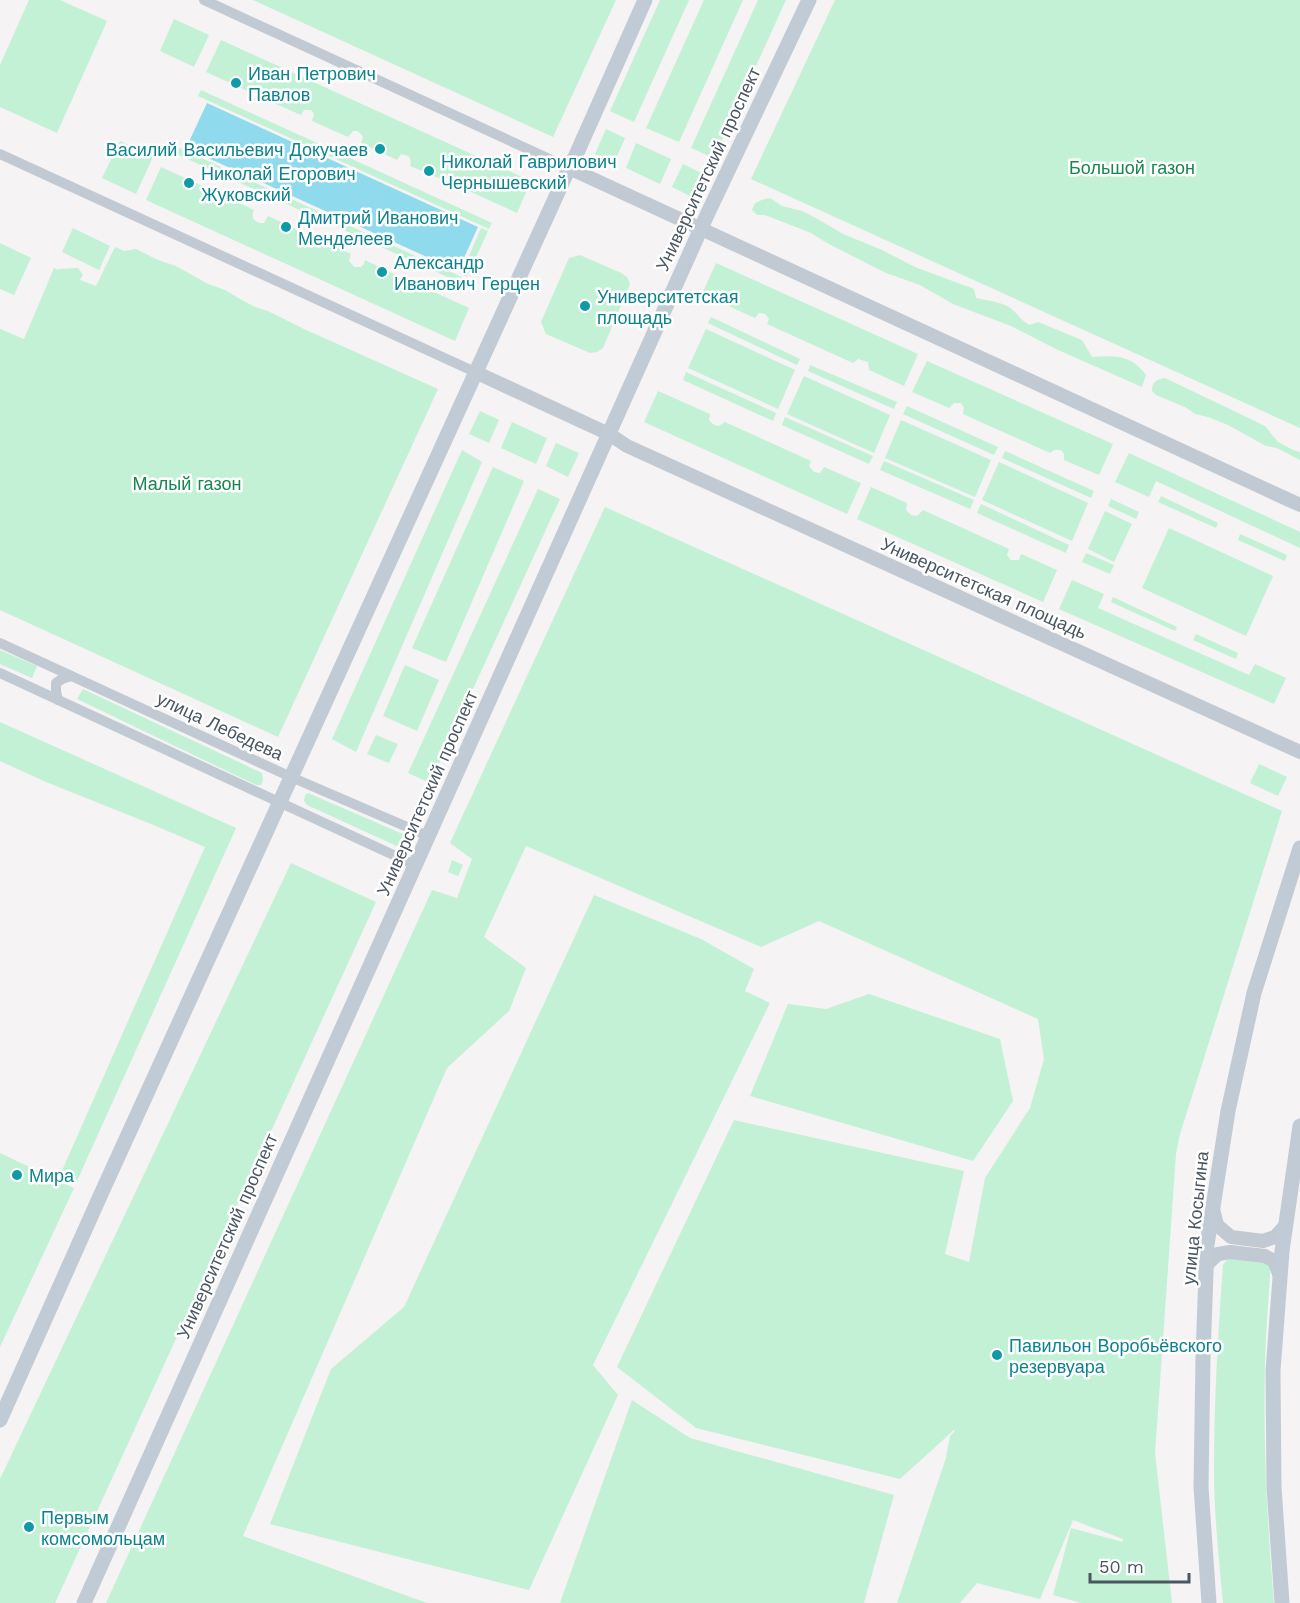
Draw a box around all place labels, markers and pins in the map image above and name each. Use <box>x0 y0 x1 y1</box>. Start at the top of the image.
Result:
place label: Иван Петрович Павлов <box>248 63 376 105</box>
marker: Иван Петрович Павлов <box>229 76 243 90</box>
place label: Василий Васильевич Докучаев <box>106 139 368 160</box>
marker: Василий Васильевич Докучаев <box>373 142 387 156</box>
place label: Николай Гаврилович Чернышевский <box>441 151 617 193</box>
place label: Николай Егорович Жуковский <box>201 163 356 205</box>
marker: Николай Гаврилович Чернышевский <box>422 164 436 178</box>
marker: Николай Егорович Жуковский <box>182 176 196 190</box>
place label: Дмитрий Иванович Менделеев <box>298 207 458 249</box>
marker: Дмитрий Иванович Менделеев <box>279 220 293 234</box>
place label: Александр Иванович Герцен <box>394 252 540 294</box>
marker: Александр Иванович Герцен <box>375 265 389 279</box>
place label: Университетская площадь <box>597 286 739 328</box>
marker: Университетская площадь <box>578 299 592 313</box>
place label: Мира <box>29 1165 75 1186</box>
marker: Мира <box>10 1168 24 1182</box>
place label: Павильон Воробьёвского резервуара <box>1009 1335 1222 1377</box>
marker: Павильон Воробьёвского резервуара <box>990 1348 1004 1362</box>
place label: Первым комсомольцам <box>41 1507 165 1549</box>
marker: Первым комсомольцам <box>22 1520 36 1534</box>

